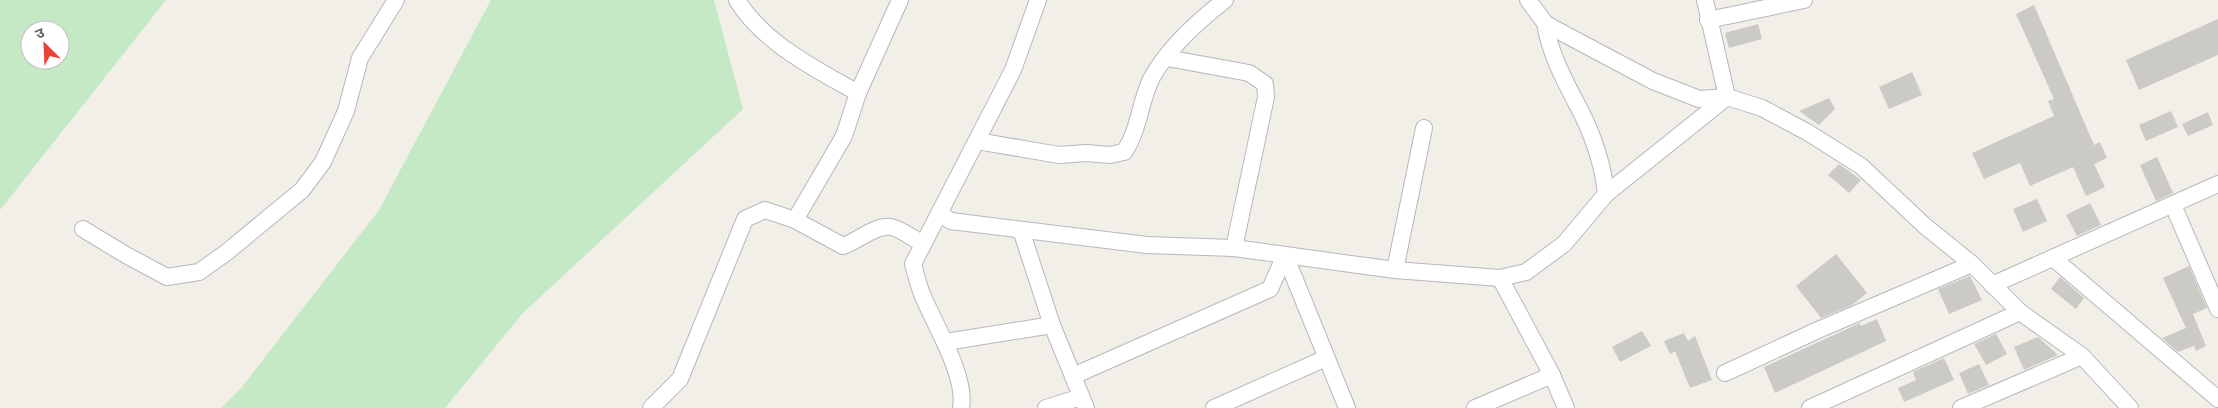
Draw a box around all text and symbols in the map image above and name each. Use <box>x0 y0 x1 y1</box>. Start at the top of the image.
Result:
north arrow <box>20 20 70 70</box>
text: उ <box>32 23 48 44</box>

